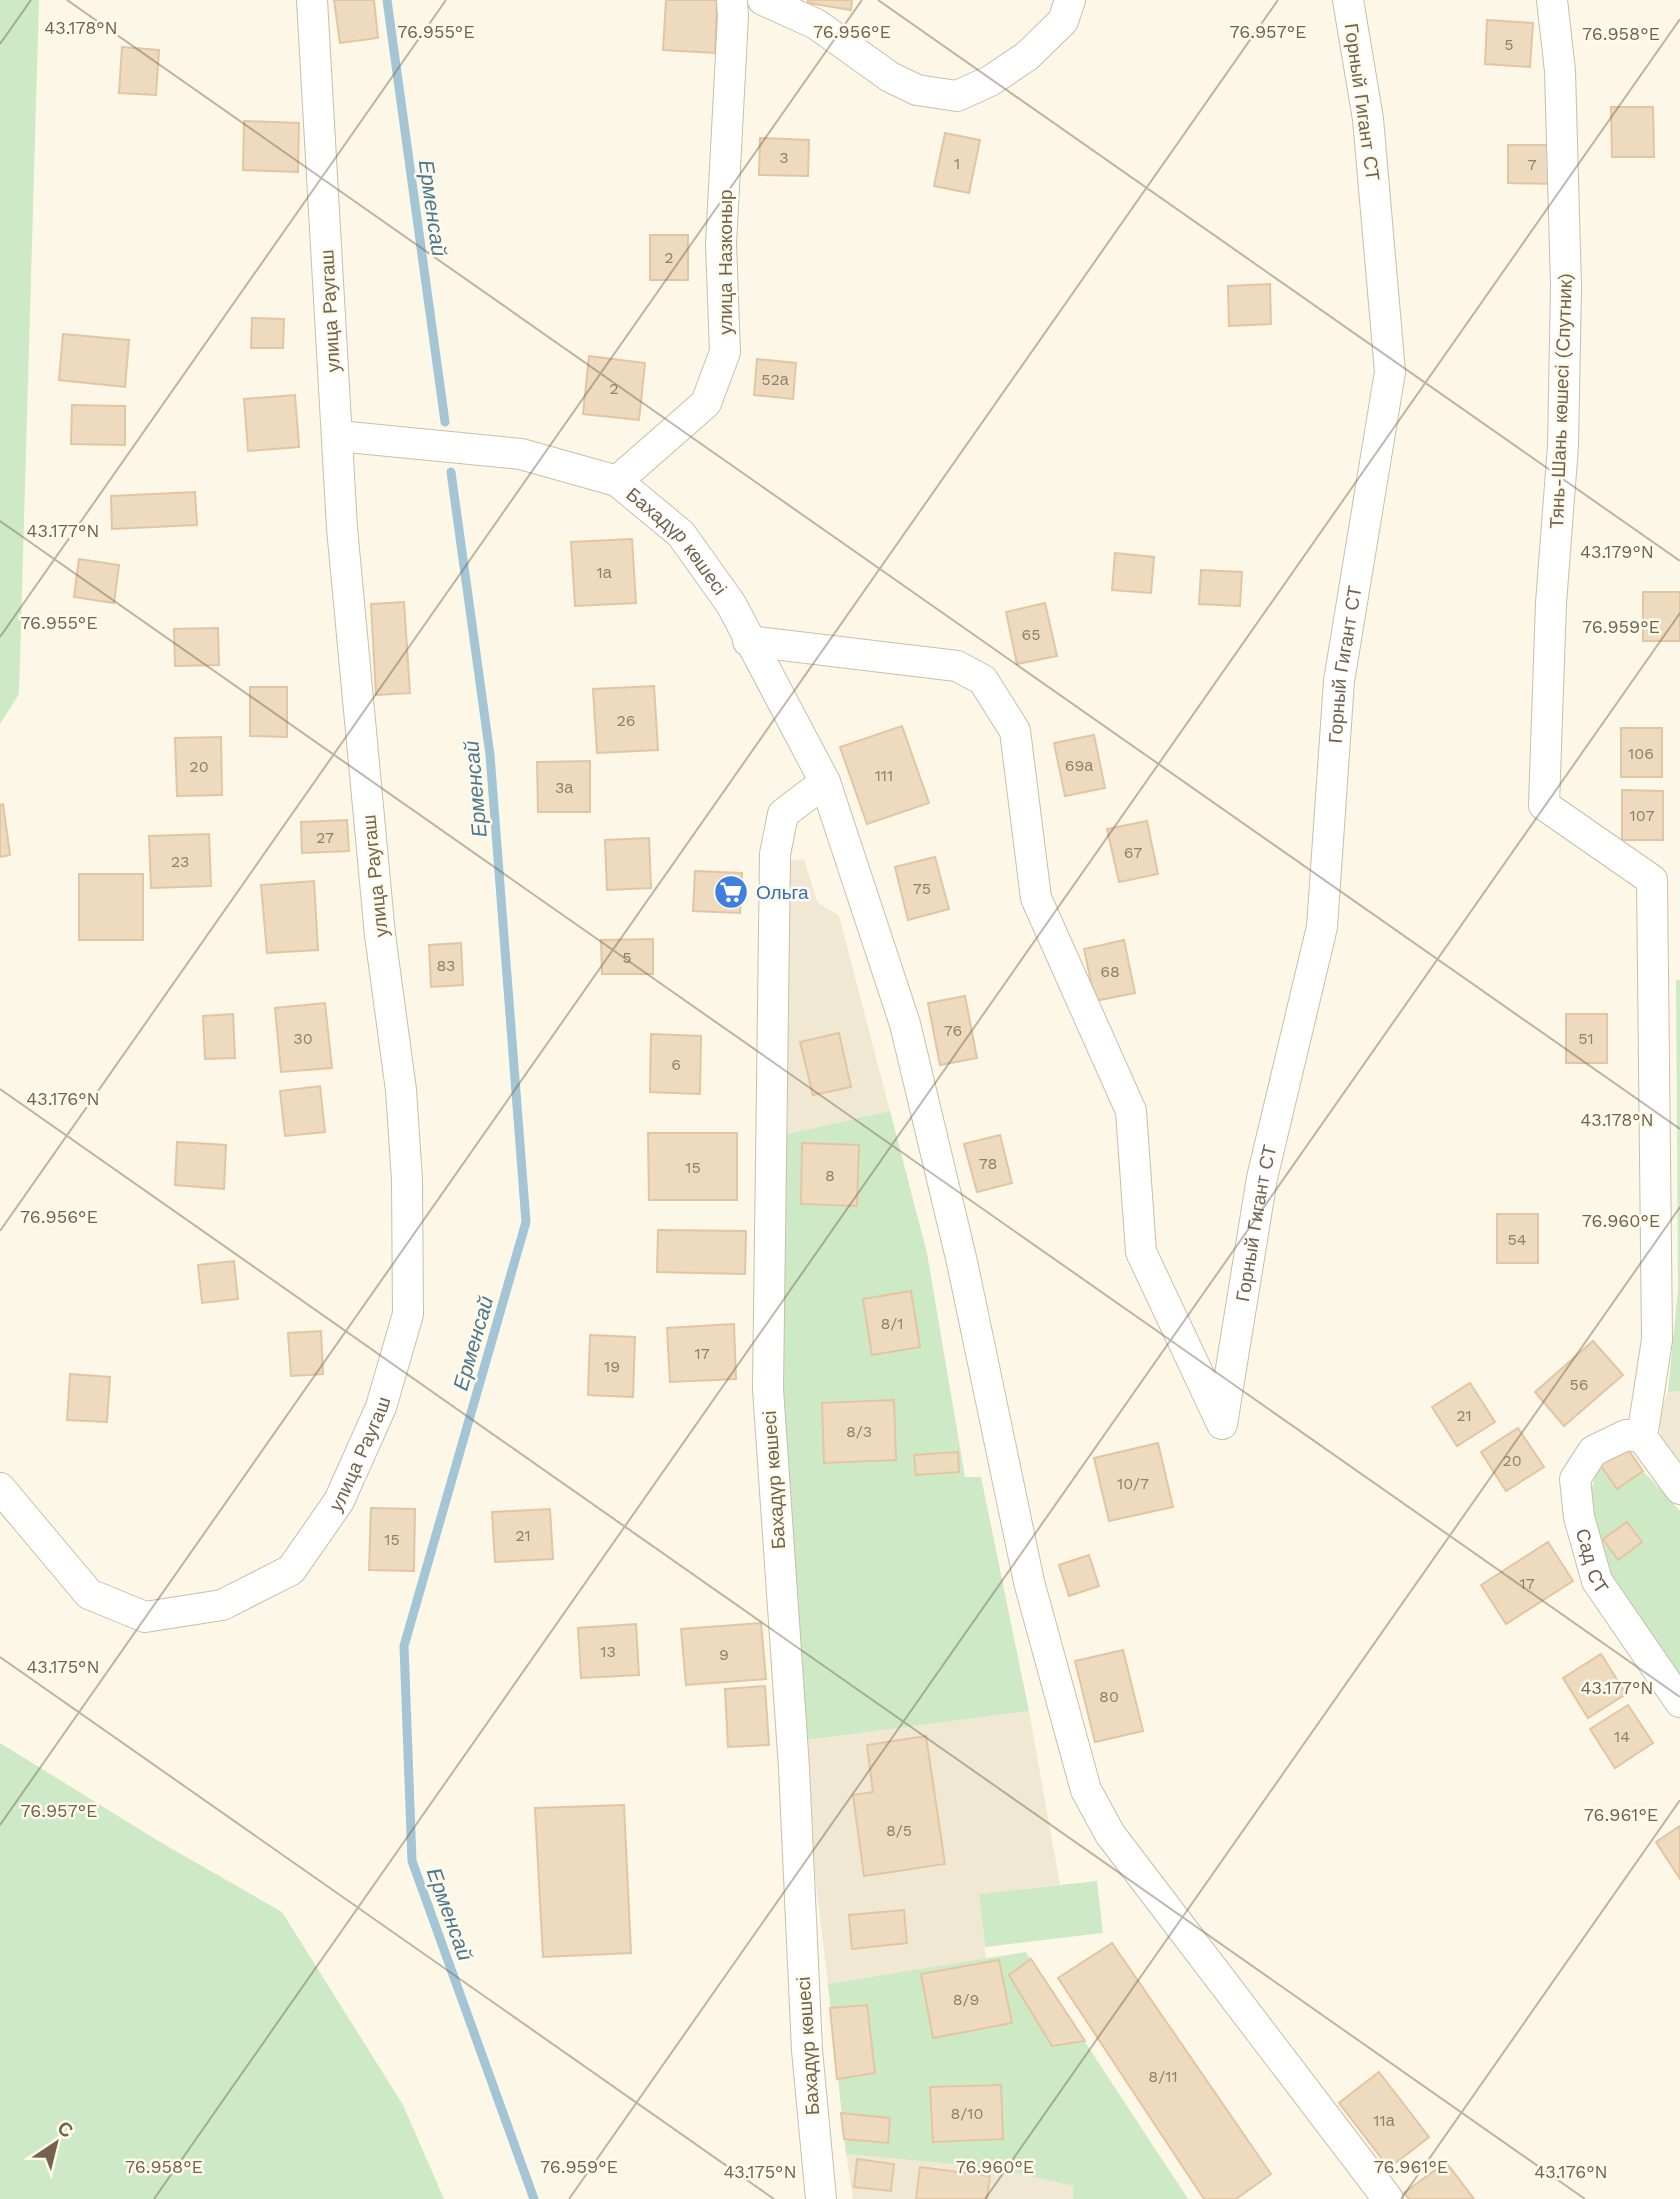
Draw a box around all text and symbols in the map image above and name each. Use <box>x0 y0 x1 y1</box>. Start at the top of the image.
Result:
text: 43.178°N <box>44 17 118 38</box>
text: 76.955°E <box>397 21 475 42</box>
text: 76.956°E <box>813 21 891 42</box>
text: 76.957°E <box>1230 21 1306 42</box>
street label: Горный Гигант СТ <box>1340 22 1384 183</box>
text: 76.958°E <box>1582 23 1660 44</box>
house number: 5 <box>1504 35 1514 54</box>
house number: 3 <box>779 148 789 167</box>
house number: 1 <box>954 154 960 173</box>
house number: 7 <box>1528 155 1537 174</box>
water label: Ерменсай <box>414 158 452 258</box>
street label: улица Назконыр <box>714 189 737 335</box>
house number: 2 <box>664 248 674 267</box>
street label: улица Раугаш <box>315 249 345 373</box>
street label: Тянь-Шань көшесі (Спутник) <box>1545 273 1577 529</box>
house number: 52а <box>761 370 789 389</box>
house number: 2 <box>609 379 619 398</box>
street label: Бахадүр көшесі <box>622 482 732 599</box>
text: 43.177°N <box>27 520 99 541</box>
text: 43.179°N <box>1580 541 1654 562</box>
house number: 1а <box>596 563 612 582</box>
street label: Горный Гигант СТ <box>1323 584 1366 744</box>
text: 76.955°E <box>20 612 98 633</box>
text: 76.959°E <box>1582 616 1660 637</box>
house number: 65 <box>1021 625 1041 644</box>
house number: 26 <box>616 711 636 730</box>
water label: Ерменсай <box>458 739 492 838</box>
house number: 106 <box>1628 744 1654 763</box>
house number: 69а <box>1065 756 1093 775</box>
house number: 20 <box>189 757 209 776</box>
house number: 111 <box>875 766 893 785</box>
house number: 3а <box>555 778 573 797</box>
house number: 107 <box>1630 806 1654 825</box>
street label: улица Раугаш <box>357 814 393 938</box>
house number: 27 <box>316 828 334 847</box>
house number: 67 <box>1124 843 1142 862</box>
house number: 23 <box>171 852 189 871</box>
supermarket icon: Ольга <box>712 873 750 911</box>
house number: 75 <box>913 879 931 898</box>
place label: Ольга <box>756 881 809 904</box>
house number: 5 <box>622 948 632 967</box>
house number: 83 <box>437 956 455 975</box>
house number: 68 <box>1100 962 1120 981</box>
house number: 76 <box>944 1021 962 1040</box>
house number: 30 <box>293 1029 313 1048</box>
house number: 51 <box>1578 1029 1594 1048</box>
house number: 6 <box>671 1055 681 1074</box>
text: 43.176°N <box>26 1088 100 1109</box>
text: 43.178°N <box>1580 1109 1654 1130</box>
street label: Горный Гигант СТ <box>1231 1142 1281 1303</box>
house number: 78 <box>979 1154 997 1173</box>
house number: 15 <box>685 1158 701 1177</box>
house number: 8 <box>825 1166 835 1185</box>
text: 76.956°E <box>20 1206 98 1227</box>
text: 76.960°E <box>1582 1210 1660 1231</box>
house number: 54 <box>1507 1230 1527 1249</box>
water label: Ерменсай <box>448 1293 498 1393</box>
house number: 8/1 <box>880 1314 904 1333</box>
house number: 17 <box>694 1344 710 1363</box>
house number: 19 <box>604 1357 620 1376</box>
house number: 56 <box>1569 1375 1589 1394</box>
street label: улица Раугаш <box>324 1394 395 1516</box>
house number: 21 <box>1456 1406 1472 1425</box>
street label: Бахадүр көшесі <box>758 1410 790 1550</box>
house number: 8/3 <box>846 1422 872 1441</box>
house number: 20 <box>1502 1451 1522 1470</box>
house number: 10/7 <box>1117 1474 1149 1493</box>
house number: 21 <box>515 1526 531 1545</box>
street label: Сад СТ <box>1571 1526 1614 1598</box>
house number: 15 <box>384 1530 400 1549</box>
house number: 17 <box>1519 1574 1535 1593</box>
house number: 13 <box>600 1642 616 1661</box>
house number: 9 <box>719 1645 729 1664</box>
text: 43.175°N <box>26 1656 100 1677</box>
text: 43.177°N <box>1581 1677 1653 1698</box>
house number: 80 <box>1099 1687 1119 1706</box>
house number: 14 <box>1614 1727 1630 1746</box>
text: 76.957°E <box>21 1800 97 1821</box>
text: 76.961°E <box>1584 1804 1658 1825</box>
house number: 8/5 <box>886 1821 912 1840</box>
water label: Ерменсай <box>422 1864 478 1964</box>
street label: Бахадүр көшесі <box>792 1976 824 2116</box>
house number: 8/9 <box>953 1990 979 2009</box>
house number: 8/11 <box>1148 2067 1178 2086</box>
house number: 8/10 <box>950 2104 984 2123</box>
north arrow <box>21 2108 91 2178</box>
house number: 11а <box>1373 2111 1395 2130</box>
text: С <box>53 2116 78 2143</box>
text: 76.958°E <box>125 2156 203 2177</box>
text: 76.959°E <box>540 2156 618 2177</box>
text: 76.960°E <box>956 2156 1034 2177</box>
text: 76.961°E <box>1374 2156 1448 2177</box>
text: 43.175°N <box>723 2161 797 2182</box>
text: 43.176°N <box>1534 2161 1608 2182</box>

